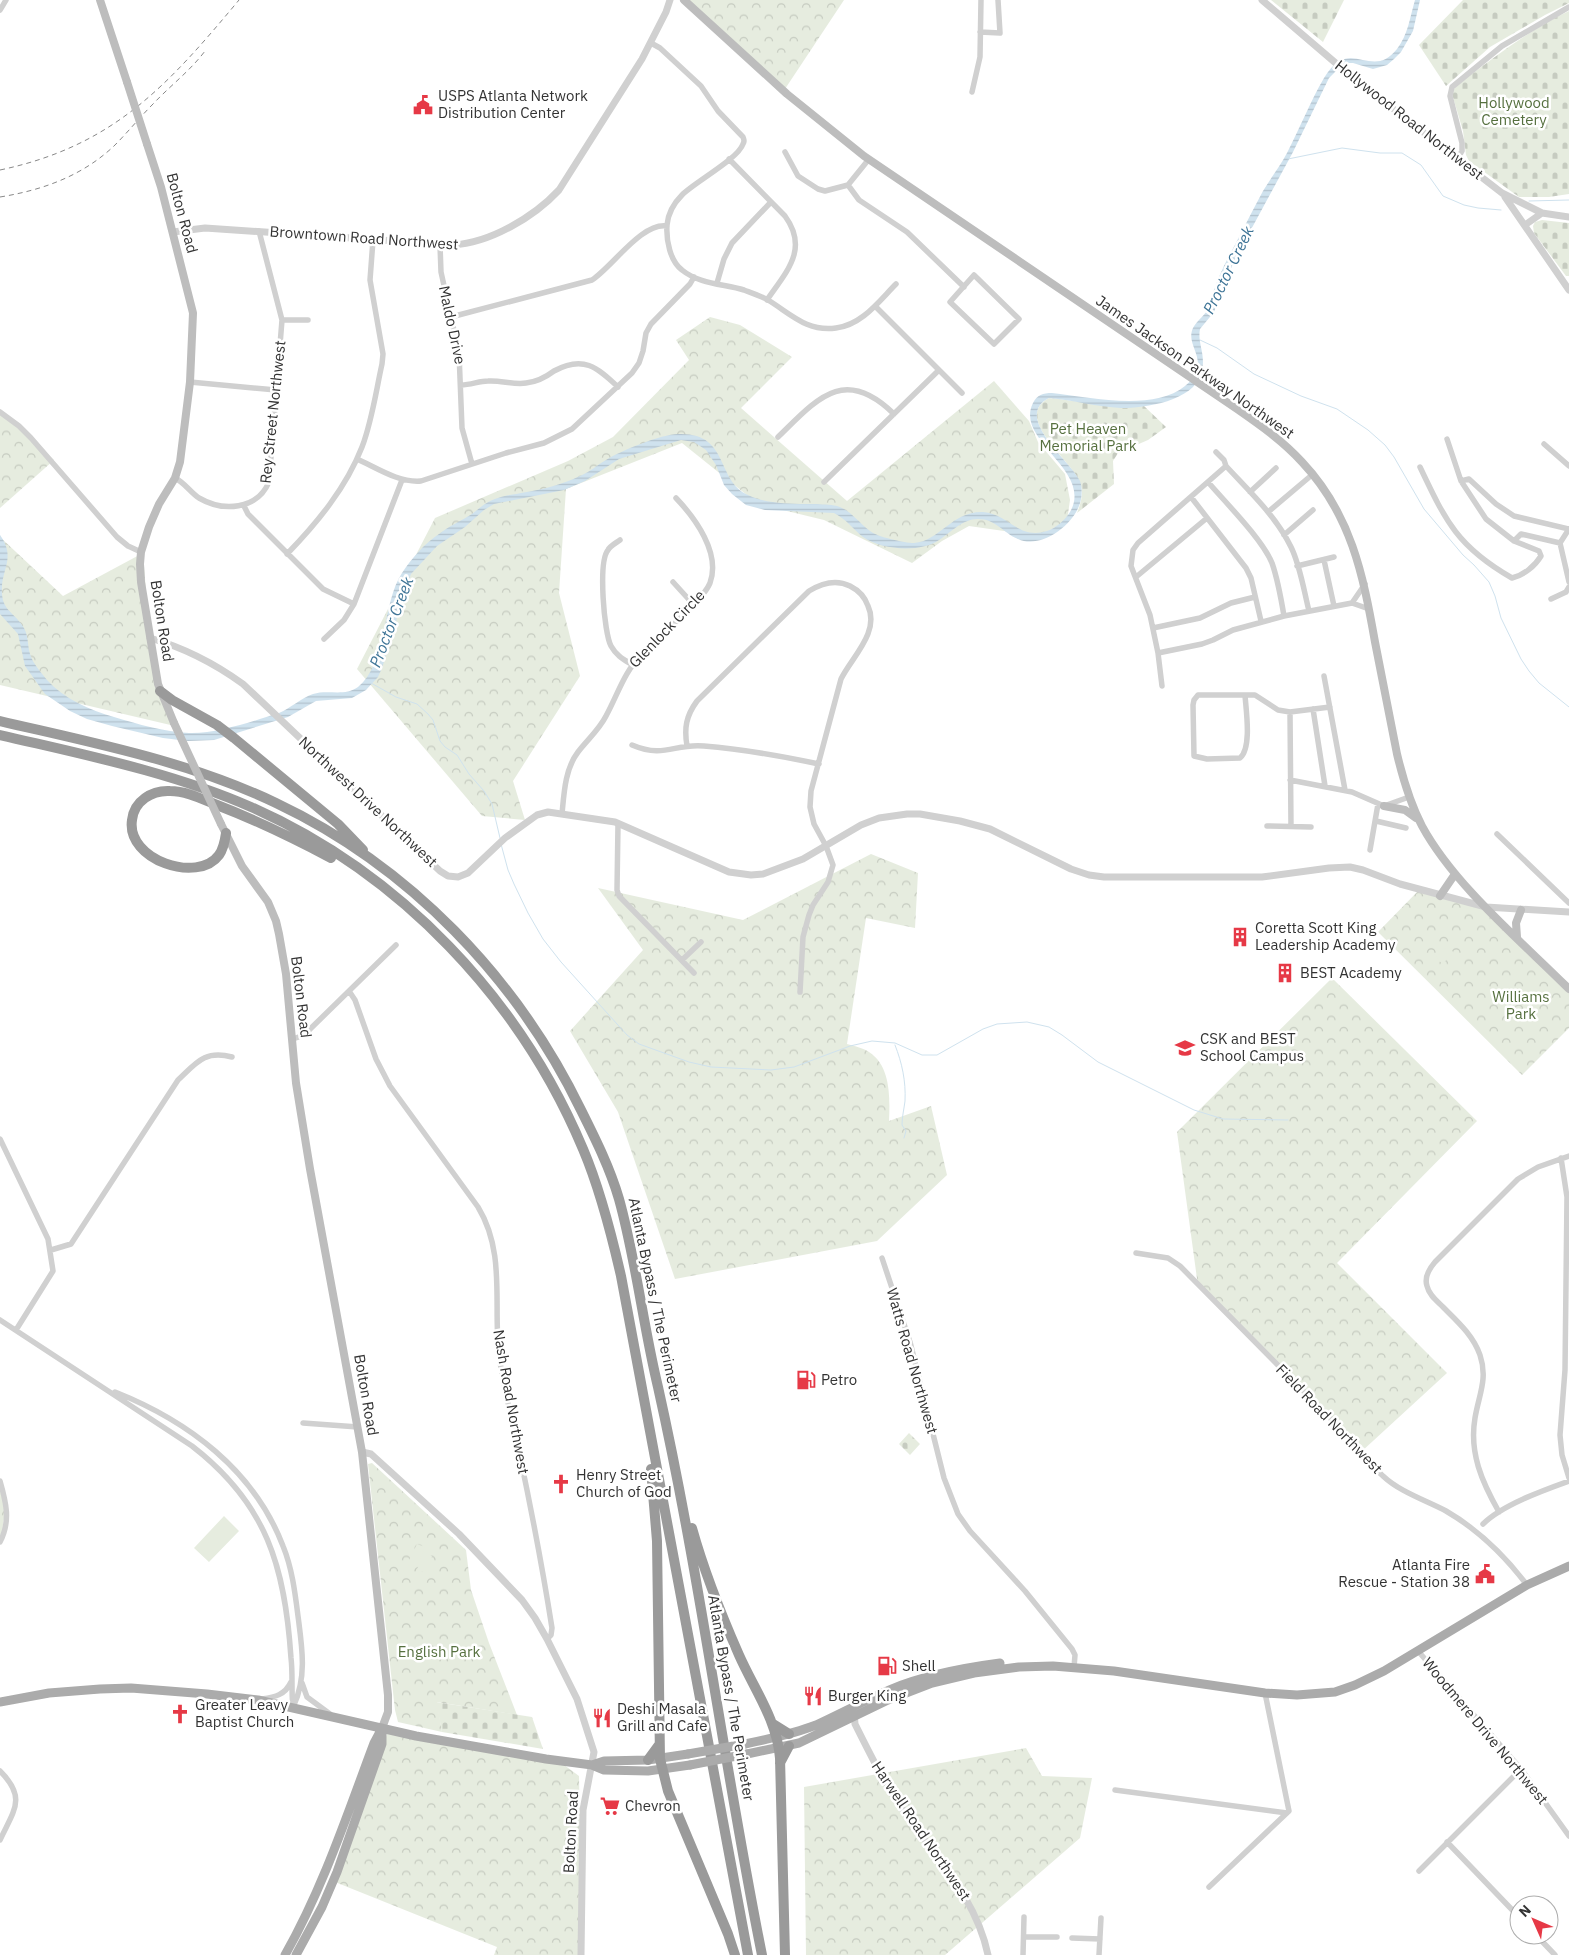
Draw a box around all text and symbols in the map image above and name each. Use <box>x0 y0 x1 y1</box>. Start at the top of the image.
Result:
street label: Hollywood Road Northwest <box>1331 56 1487 184</box>
place label: USPS Atlanta Network Distribution Center <box>438 86 588 122</box>
park label: Hollywood Cemetery <box>1478 93 1550 129</box>
public building icon: USPS Atlanta Network Distribution Center <box>412 94 434 116</box>
street label: Bolton Road <box>163 171 202 255</box>
street label: Browntown Road Northwest <box>269 221 459 254</box>
water label: Proctor Creek <box>1198 222 1258 317</box>
street label: Maldo Drive <box>435 284 470 366</box>
street label: James Jackson Parkway Northwest <box>1092 291 1298 443</box>
street label: Rey Street Northwest <box>256 340 289 484</box>
park label: Pet Heaven Memorial Park <box>1039 419 1137 455</box>
water label: Proctor Creek <box>365 573 418 670</box>
street label: Bolton Road <box>147 579 178 663</box>
street label: Glenlock Circle <box>625 586 709 672</box>
street label: Northwest Drive Northwest <box>295 732 442 871</box>
place label: Coretta Scott King Leadership Academy <box>1255 918 1396 954</box>
building icon: Coretta Scott King Leadership Academy <box>1229 926 1251 948</box>
street label: Bolton Road <box>287 955 316 1039</box>
building icon: BEST Academy <box>1274 962 1296 984</box>
place label: BEST Academy <box>1300 963 1402 982</box>
park label: Williams Park <box>1492 987 1550 1023</box>
place label: CSK and BEST School Campus <box>1200 1029 1304 1065</box>
school or university icon: CSK and BEST School Campus <box>1174 1037 1196 1059</box>
street label: Atlanta Bypass / The Perimeter <box>624 1196 687 1404</box>
street label: Watts Road Northwest <box>883 1286 942 1436</box>
street label: Nash Road Northwest <box>489 1328 534 1476</box>
street label: Bolton Road <box>350 1353 383 1437</box>
street label: Field Road Northwest <box>1272 1360 1387 1477</box>
fuel station icon: Petro <box>795 1369 817 1391</box>
place label: Petro <box>821 1370 857 1389</box>
place label: Henry Street Church of God <box>576 1465 672 1501</box>
church icon: Henry Street Church of God <box>550 1473 572 1495</box>
place label: Atlanta Fire Rescue - Station 38 <box>1338 1555 1470 1591</box>
public building icon: Atlanta Fire Rescue - Station 38 <box>1474 1563 1496 1585</box>
street label: Atlanta Bypass / The Perimeter <box>704 1593 759 1803</box>
park label: English Park <box>398 1642 480 1661</box>
street label: Woodmere Drive Northwest <box>1418 1653 1552 1808</box>
fuel station icon: Shell <box>876 1655 898 1677</box>
place label: Shell <box>902 1656 936 1675</box>
restaurant icon: Burger King <box>802 1685 824 1707</box>
place label: Burger King <box>828 1686 906 1705</box>
place label: Greater Leavy Baptist Church <box>195 1695 294 1731</box>
place label: Deshi Masala Grill and Cafe <box>617 1699 707 1735</box>
church icon: Greater Leavy Baptist Church <box>169 1703 191 1725</box>
restaurant icon: Deshi Masala Grill and Cafe <box>591 1707 613 1729</box>
street label: Harwell Road Northwest <box>868 1757 975 1904</box>
street label: Bolton Road <box>559 1790 582 1874</box>
supermarket icon: Chevron <box>599 1795 621 1817</box>
place label: Chevron <box>625 1796 681 1815</box>
north arrow <box>1509 1895 1559 1945</box>
text: N <box>1515 1901 1535 1921</box>

